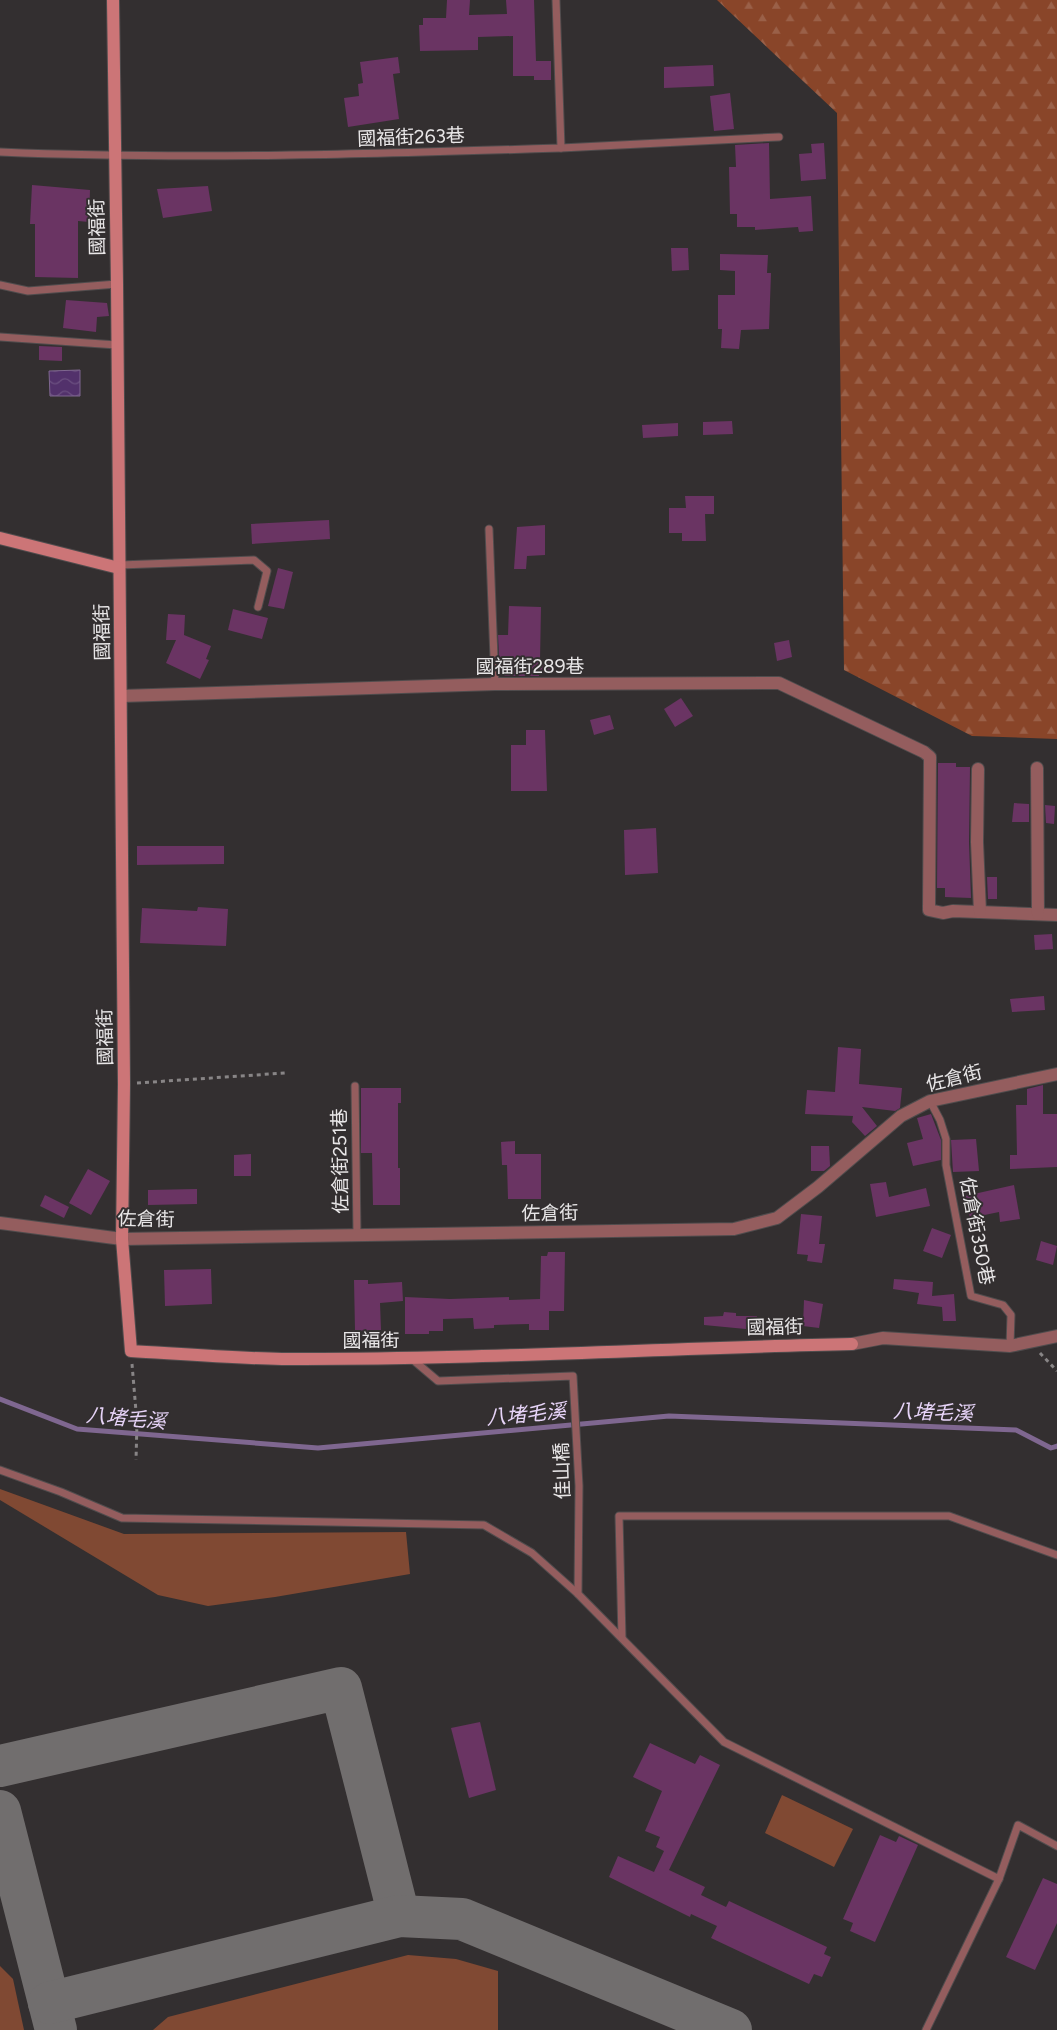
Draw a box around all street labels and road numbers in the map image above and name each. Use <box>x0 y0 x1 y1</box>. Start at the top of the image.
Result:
street label: 國福街263巷 <box>357 124 465 150</box>
street label: 國福街 <box>85 198 109 256</box>
street label: 國福街 <box>90 603 114 661</box>
street label: 國福街289巷 <box>475 655 585 678</box>
street label: 國福街 <box>93 1008 117 1066</box>
street label: 佐倉街 <box>924 1060 984 1096</box>
street label: 佐倉街251巷 <box>328 1108 352 1214</box>
street label: 佐倉街350巷 <box>955 1175 999 1287</box>
street label: 佐倉街 <box>521 1201 579 1225</box>
street label: 佐倉街 <box>117 1207 175 1231</box>
street label: 國福街 <box>746 1315 804 1339</box>
street label: 國福街 <box>342 1329 400 1352</box>
street label: 佳山橋 <box>550 1442 574 1500</box>

